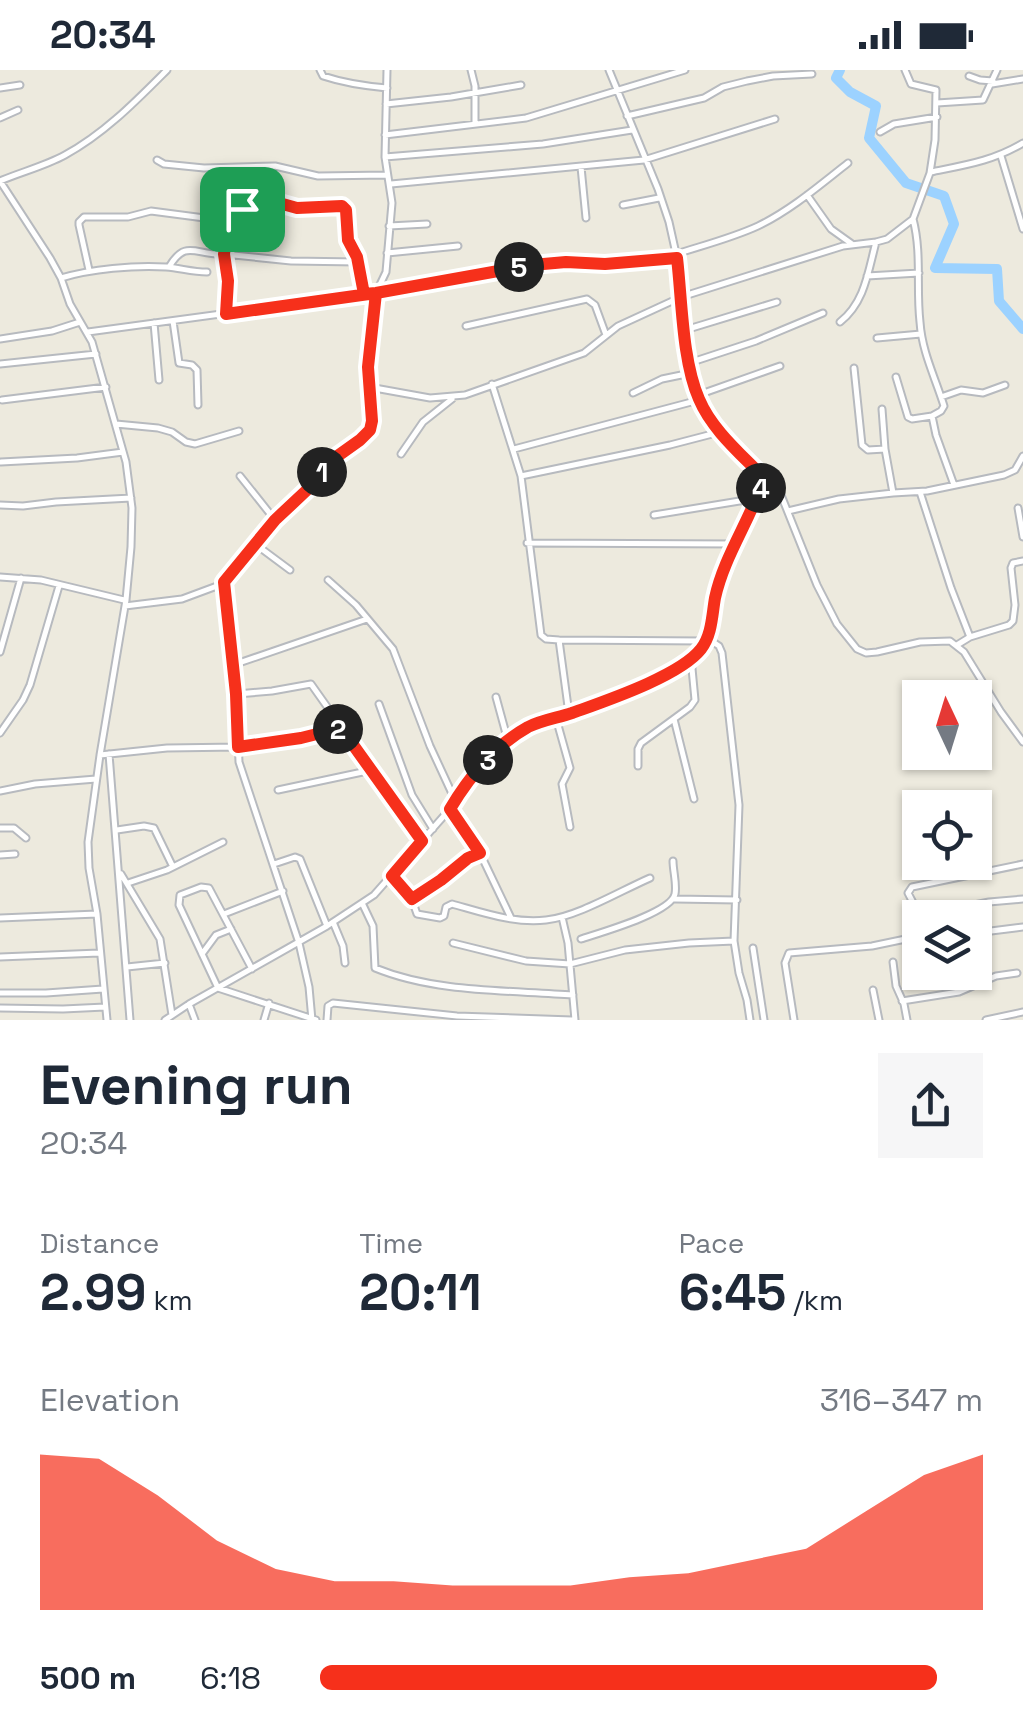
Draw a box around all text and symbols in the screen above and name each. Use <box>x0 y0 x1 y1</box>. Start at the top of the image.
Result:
text: 20:34 <box>50 11 156 59</box>
pin <box>200 167 285 252</box>
icon: arrive <box>215 182 270 237</box>
pin: 5 <box>494 242 544 292</box>
text: 5 <box>511 249 527 285</box>
pin: 1 <box>297 447 347 497</box>
text: 1 <box>316 454 328 490</box>
pin: 4 <box>736 463 786 513</box>
text: 4 <box>752 470 770 506</box>
north arrow <box>902 680 992 770</box>
map controls <box>902 680 992 990</box>
pin: 2 <box>313 704 363 754</box>
text: 2 <box>330 711 346 747</box>
pin: 3 <box>463 735 513 785</box>
text: 3 <box>479 742 497 778</box>
button: locate <box>902 790 992 880</box>
button: layers <box>902 900 992 990</box>
text: Evening run <box>40 1050 353 1120</box>
button: share <box>878 1053 983 1158</box>
text: 20:34 <box>40 1123 127 1163</box>
text: Distance <box>40 1225 159 1261</box>
text: Time <box>359 1225 423 1261</box>
text: Pace <box>679 1225 744 1261</box>
text: 2.99 <box>40 1261 146 1325</box>
text: 20:11 <box>359 1261 482 1325</box>
text: 6:45 <box>679 1261 786 1325</box>
text: km <box>146 1282 193 1318</box>
text: /km <box>786 1282 843 1318</box>
text: Elevation <box>40 1380 180 1420</box>
text: 316–347 m <box>820 1380 983 1420</box>
text: 500 m <box>40 1658 136 1698</box>
text: 6:18 <box>200 1658 261 1698</box>

